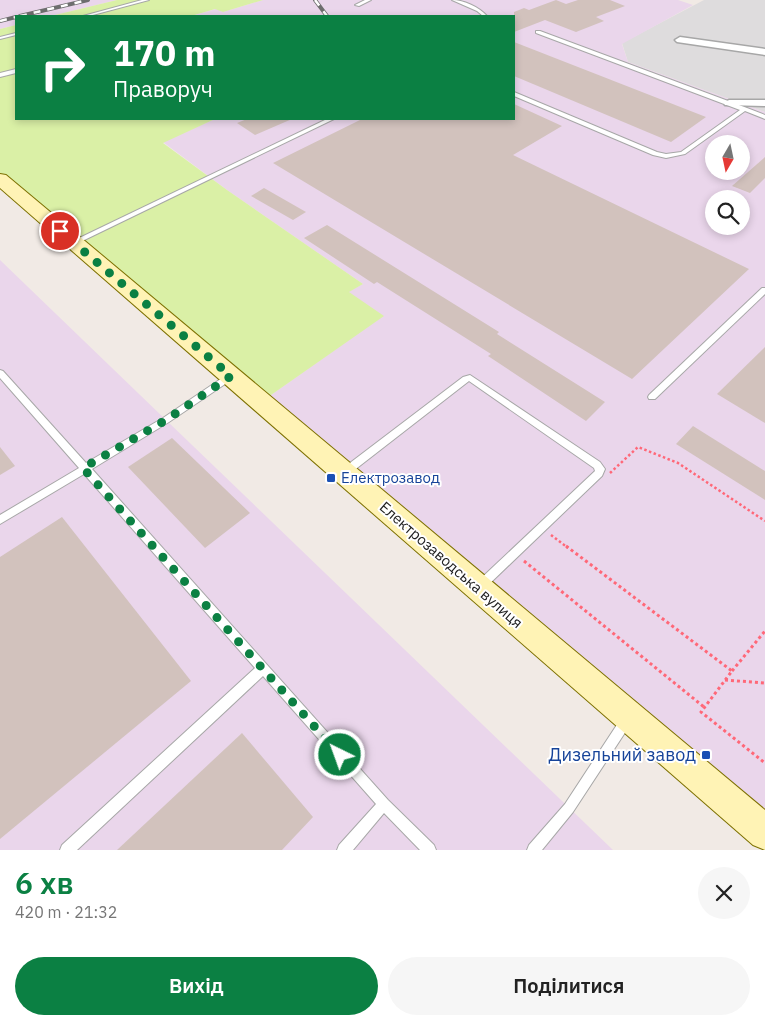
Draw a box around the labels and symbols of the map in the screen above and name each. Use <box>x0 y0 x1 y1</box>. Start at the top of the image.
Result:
north arrow <box>705 135 750 180</box>
pin <box>39 210 81 252</box>
place label: Електрозавод <box>341 468 440 487</box>
marker: Електрозавод <box>325 472 337 484</box>
street label: Електрозаводська вулиця <box>376 497 527 632</box>
position arrow <box>313 728 365 780</box>
place label: Дизельний завод <box>549 743 696 766</box>
marker: Дизельний завод <box>700 749 712 761</box>

